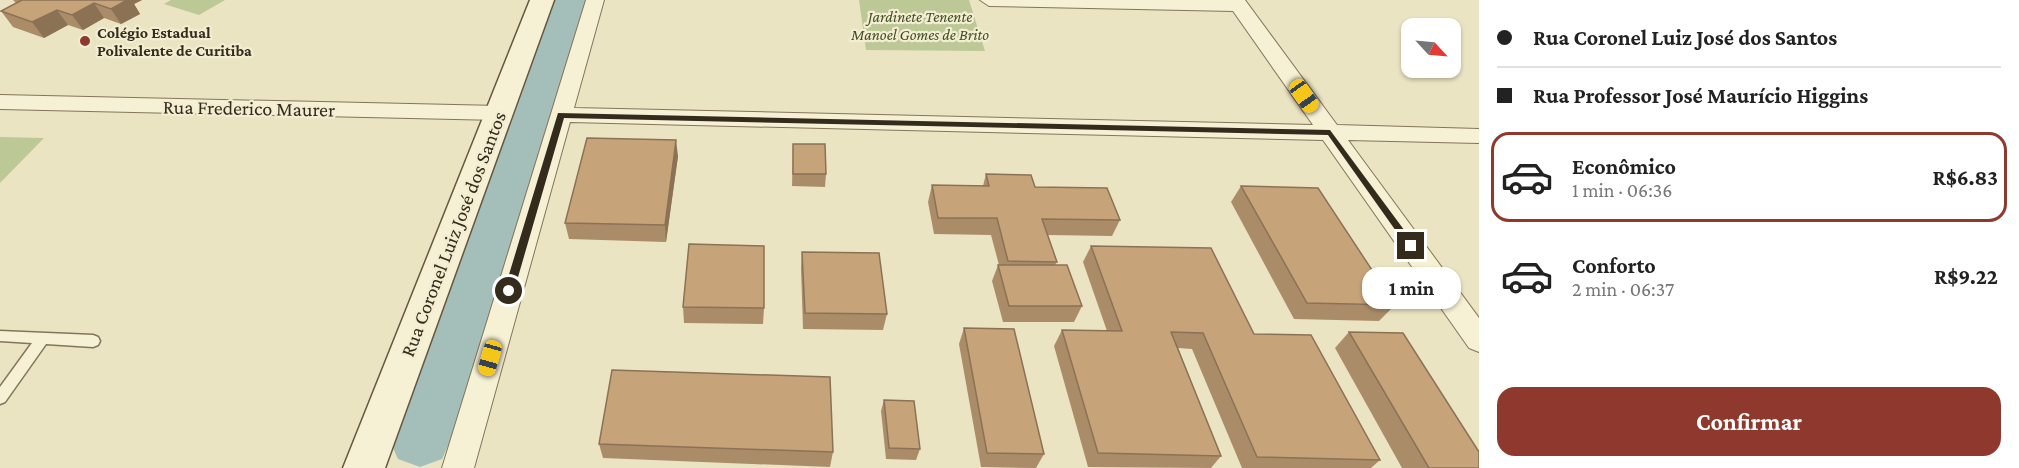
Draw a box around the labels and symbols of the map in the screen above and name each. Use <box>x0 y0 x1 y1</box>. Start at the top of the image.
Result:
park label: Jardinete Tenente Manoel Gomes de Brito <box>850 8 989 43</box>
north arrow <box>1401 18 1461 78</box>
place label: Colégio Estadual Polivalente de Curitiba <box>97 24 252 59</box>
marker: Colégio Estadual Polivalente de Curitiba <box>78 34 92 48</box>
car <box>1286 76 1322 116</box>
street label: Rua Frederico Maurer <box>163 95 335 121</box>
street label: Rua Coronel Luiz José dos Santos <box>396 108 511 360</box>
route end <box>1397 232 1424 259</box>
callout: 1 min <box>1362 267 1460 309</box>
route start <box>495 277 522 304</box>
car <box>476 338 504 378</box>

